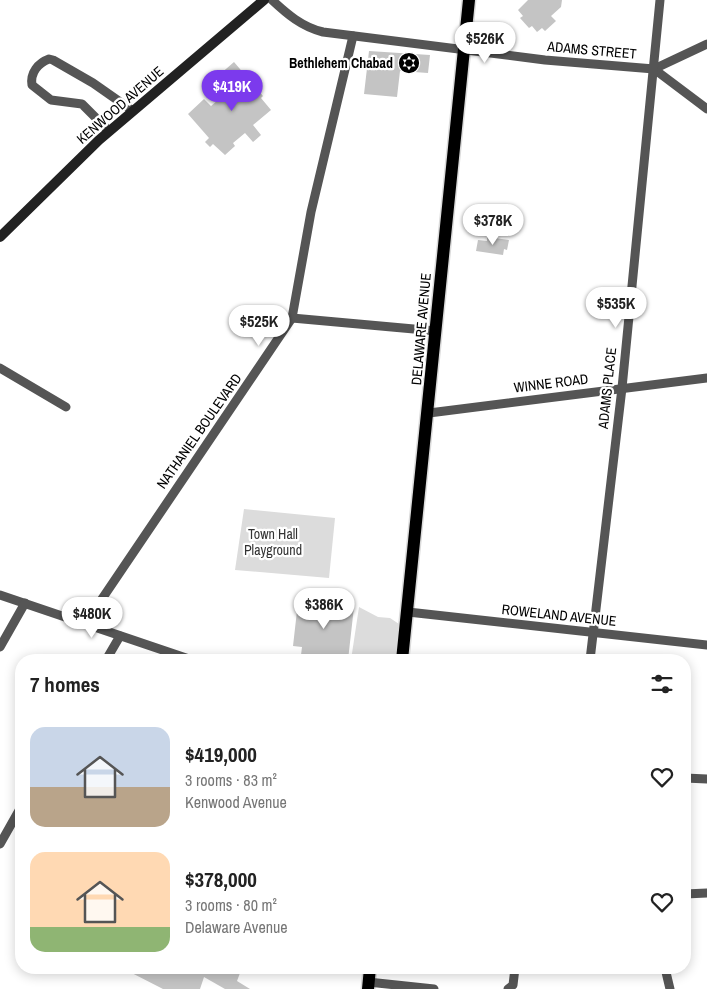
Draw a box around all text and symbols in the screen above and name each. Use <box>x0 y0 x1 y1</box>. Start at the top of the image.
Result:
pin: $526K <box>450 22 520 64</box>
text: $526K <box>466 27 504 49</box>
street label: ADAMS STREET <box>546 37 637 63</box>
synagogue icon: Bethlehem Chabad <box>397 51 421 75</box>
place label: Bethlehem Chabad <box>289 54 393 72</box>
street label: KENWOOD AVENUE <box>73 62 167 148</box>
pin: $419K <box>197 70 267 112</box>
text: $419K <box>213 75 251 97</box>
pin: $378K <box>458 204 528 246</box>
text: $378K <box>474 209 512 231</box>
street label: DELAWARE AVENUE <box>407 272 435 386</box>
pin: $535K <box>581 286 651 329</box>
text: $535K <box>597 292 635 314</box>
pin: $525K <box>224 304 294 347</box>
text: $525K <box>240 310 278 332</box>
street label: ADAMS PLACE <box>594 346 620 431</box>
street label: NATHANIEL BOULEVARD <box>153 370 245 492</box>
street label: WINNE ROAD <box>513 370 589 396</box>
park label: Town Hall Playground <box>244 525 302 559</box>
pin: $386K <box>289 588 359 630</box>
text: $386K <box>305 593 343 615</box>
pin: $480K <box>57 596 127 639</box>
street label: ROWELAND AVENUE <box>501 600 617 630</box>
text: $480K <box>73 602 111 624</box>
text: 7 homes <box>30 670 100 699</box>
icon: filters <box>648 670 676 698</box>
text: $419,000 <box>185 740 257 769</box>
icon: home <box>70 747 130 807</box>
icon: heart <box>648 763 676 791</box>
text: 3 rooms · 83 m² <box>185 769 277 791</box>
text: Kenwood Avenue <box>185 791 287 813</box>
text: $378,000 <box>185 865 257 894</box>
icon: home <box>70 872 130 932</box>
icon: heart <box>648 888 676 916</box>
text: 3 rooms · 80 m² <box>185 894 277 916</box>
text: Delaware Avenue <box>185 916 288 938</box>

